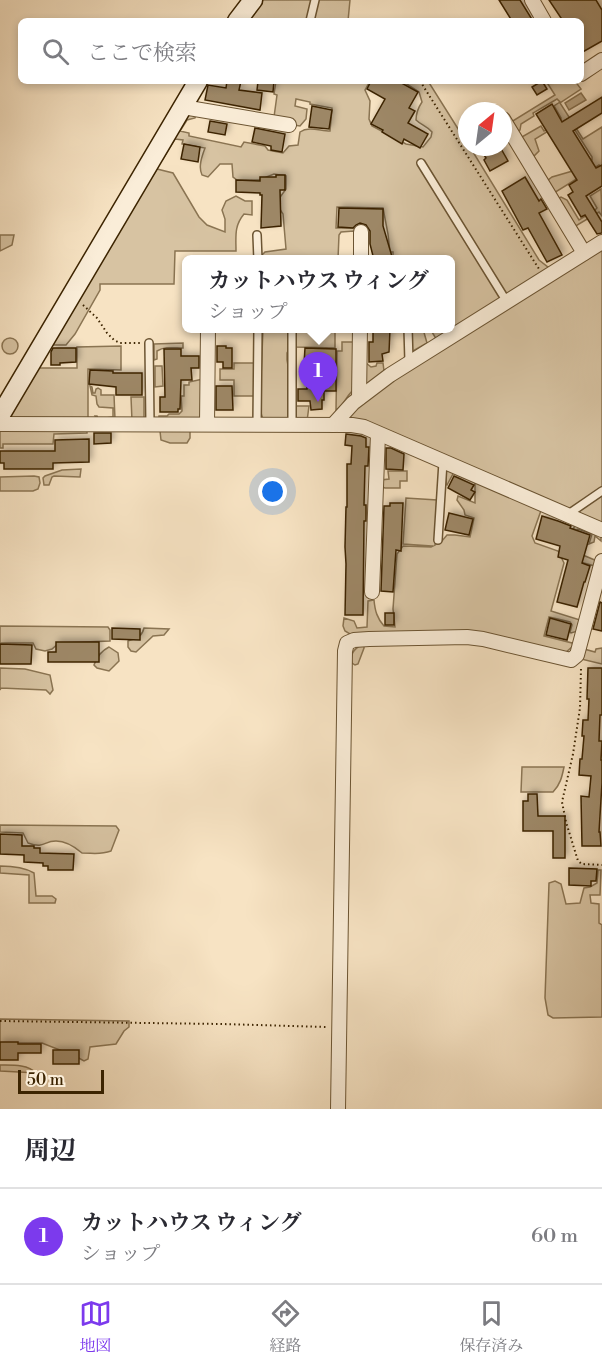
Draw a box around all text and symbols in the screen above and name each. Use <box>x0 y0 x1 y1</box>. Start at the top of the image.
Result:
search box <box>18 18 584 84</box>
icon: search <box>39 35 72 68</box>
text: ここで検索 <box>87 40 197 67</box>
north arrow <box>458 102 512 156</box>
popup <box>182 255 455 333</box>
text: カットハウス ウィング <box>208 268 429 295</box>
text: ショップ <box>208 300 288 325</box>
pin: 1 <box>298 352 338 402</box>
your location <box>258 477 287 506</box>
scale bar <box>18 1067 104 1094</box>
text: 50 m <box>27 1070 64 1090</box>
text: 周辺 <box>24 1135 76 1167</box>
text: カットハウス ウィング <box>81 1210 301 1237</box>
text: 1 <box>39 1224 48 1249</box>
text: 60 m <box>531 1224 578 1249</box>
text: ショップ <box>81 1242 161 1267</box>
tab: 地図 <box>79 1297 112 1356</box>
tab: 経路 <box>269 1297 302 1356</box>
tab: 保存済み <box>459 1297 523 1356</box>

